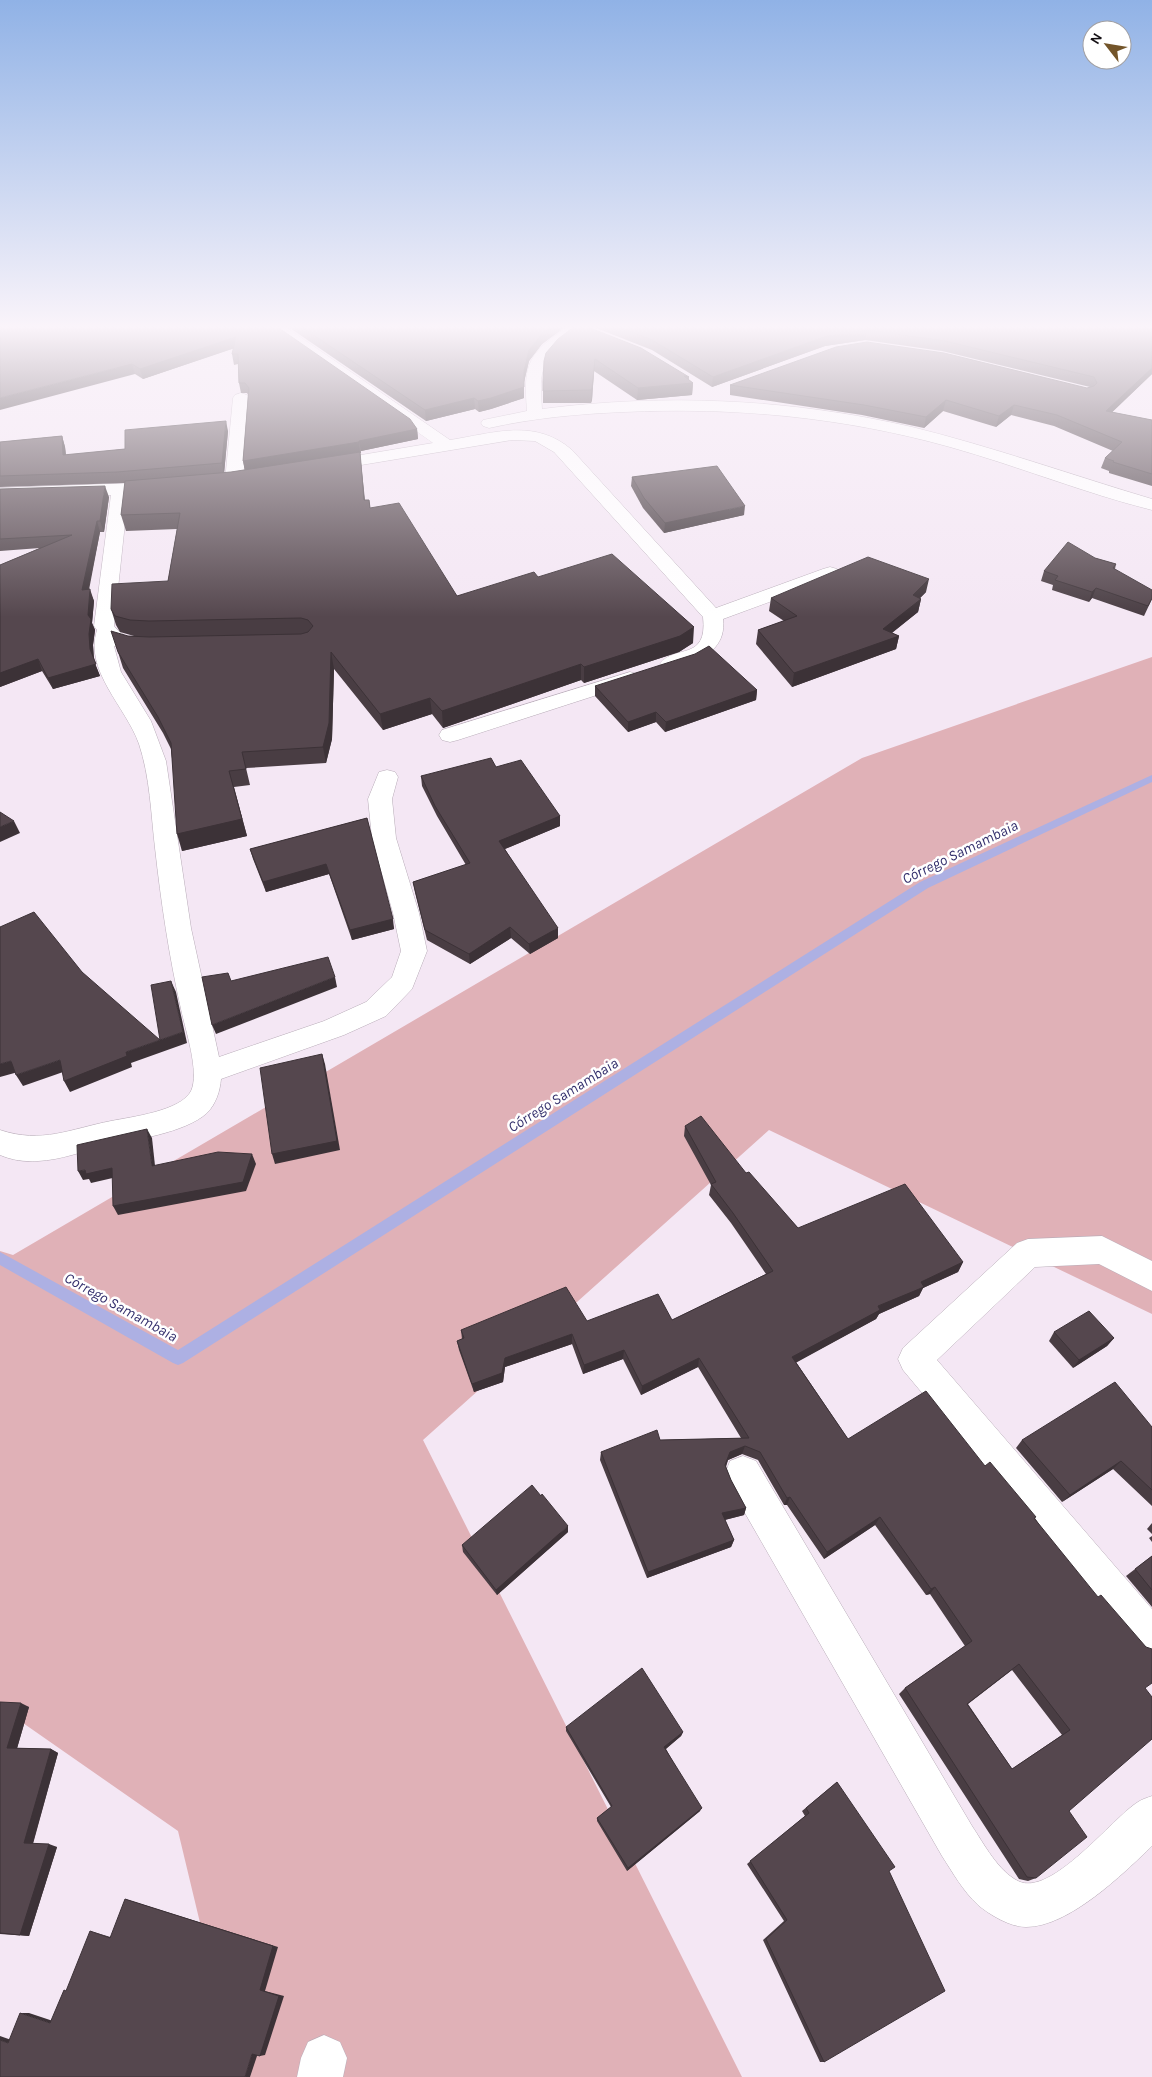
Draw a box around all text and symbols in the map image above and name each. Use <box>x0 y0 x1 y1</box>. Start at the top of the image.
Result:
north arrow <box>1082 20 1132 70</box>
text: N <box>1086 30 1106 47</box>
water label: Córrego Samambaia <box>899 816 1021 888</box>
water label: Córrego Samambaia <box>505 1054 621 1136</box>
water label: Córrego Samambaia <box>61 1268 181 1346</box>

